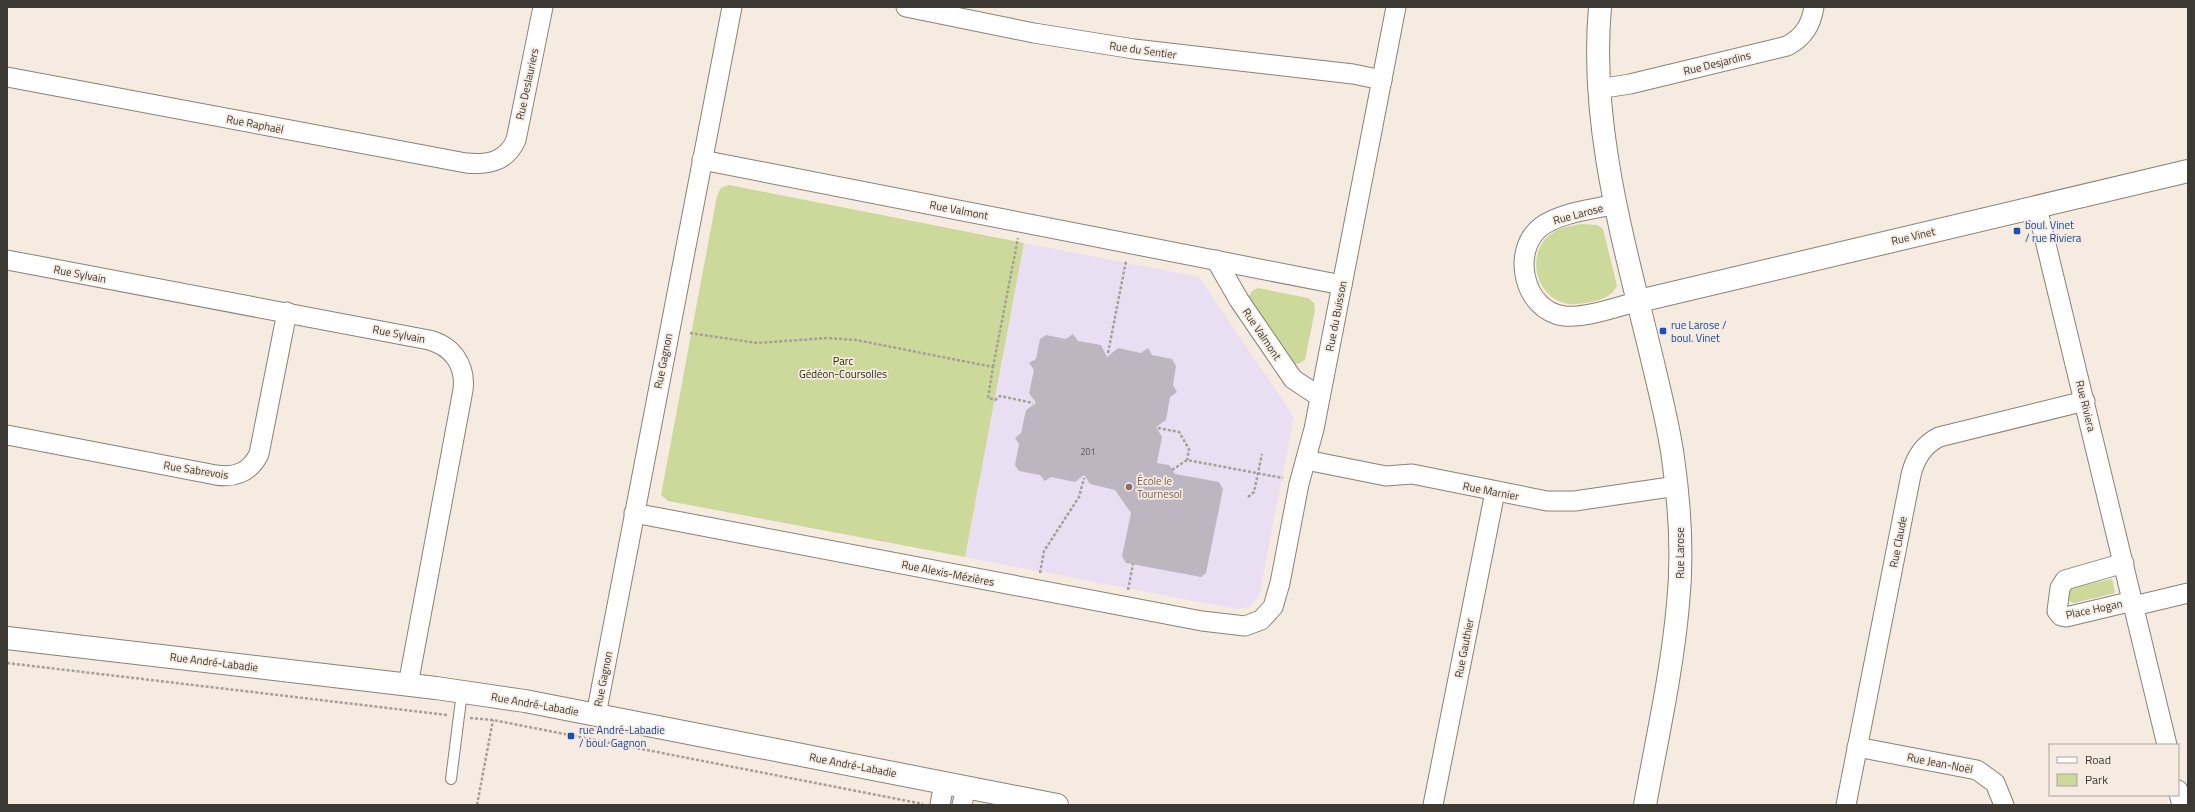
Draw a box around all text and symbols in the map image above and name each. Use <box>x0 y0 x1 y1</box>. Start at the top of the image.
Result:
street label: Rue du Sentier <box>1108 37 1178 63</box>
street label: Rue Deslauriers <box>512 47 542 121</box>
street label: Rue Desjardins <box>1682 47 1752 79</box>
street label: Rue Raphaël <box>225 111 285 137</box>
street label: Rue Valmont <box>928 196 990 224</box>
street label: Rue Larose <box>1551 199 1605 228</box>
place label: boul. Vinet / rue Riviera <box>2025 217 2082 246</box>
street label: Rue Vinet <box>1889 223 1937 249</box>
marker: boul. Vinet / rue Riviera <box>2012 226 2022 236</box>
street label: Rue Sylvain <box>52 261 108 287</box>
street label: Rue du Buisson <box>1321 279 1351 353</box>
street label: Rue Valmont <box>1239 305 1285 363</box>
place label: rue Larose / boul. Vinet <box>1671 317 1727 346</box>
street label: Rue Sylvain <box>371 321 427 347</box>
marker: rue Larose / boul. Vinet <box>1658 326 1668 336</box>
street label: Rue Gagnon <box>650 332 676 390</box>
park label: Parc Gédéon-Coursolles <box>799 353 887 382</box>
street label: Rue Riviera <box>2072 379 2100 434</box>
house number: 201 <box>1080 445 1096 458</box>
street label: Rue Sabrevois <box>162 457 230 483</box>
place label: École le Tournesol <box>1137 473 1182 502</box>
street label: Rue Marnier <box>1462 478 1521 504</box>
marker: École le Tournesol <box>1124 482 1134 492</box>
street label: Rue Claude <box>1885 515 1911 569</box>
street label: Rue Larose <box>1672 527 1688 579</box>
street label: Rue Alexis-Mézières <box>900 556 996 590</box>
street label: Place Hogan <box>2064 595 2124 623</box>
street label: Rue Gauthier <box>1450 617 1478 679</box>
street label: Rue André-Labadie <box>169 649 259 675</box>
street label: Rue Gagnon <box>590 650 616 708</box>
street label: Rue André-Labadie <box>490 688 581 720</box>
place label: rue André-Labadie / boul. Gagnon <box>579 722 665 751</box>
marker: rue André-Labadie / boul. Gagnon <box>566 731 576 741</box>
legend <box>2049 744 2179 796</box>
street label: Rue André-Labadie <box>808 749 899 781</box>
street label: Rue Jean-Noël <box>1906 749 1974 777</box>
text: Road <box>2085 750 2111 769</box>
text: Park <box>2085 770 2108 789</box>

